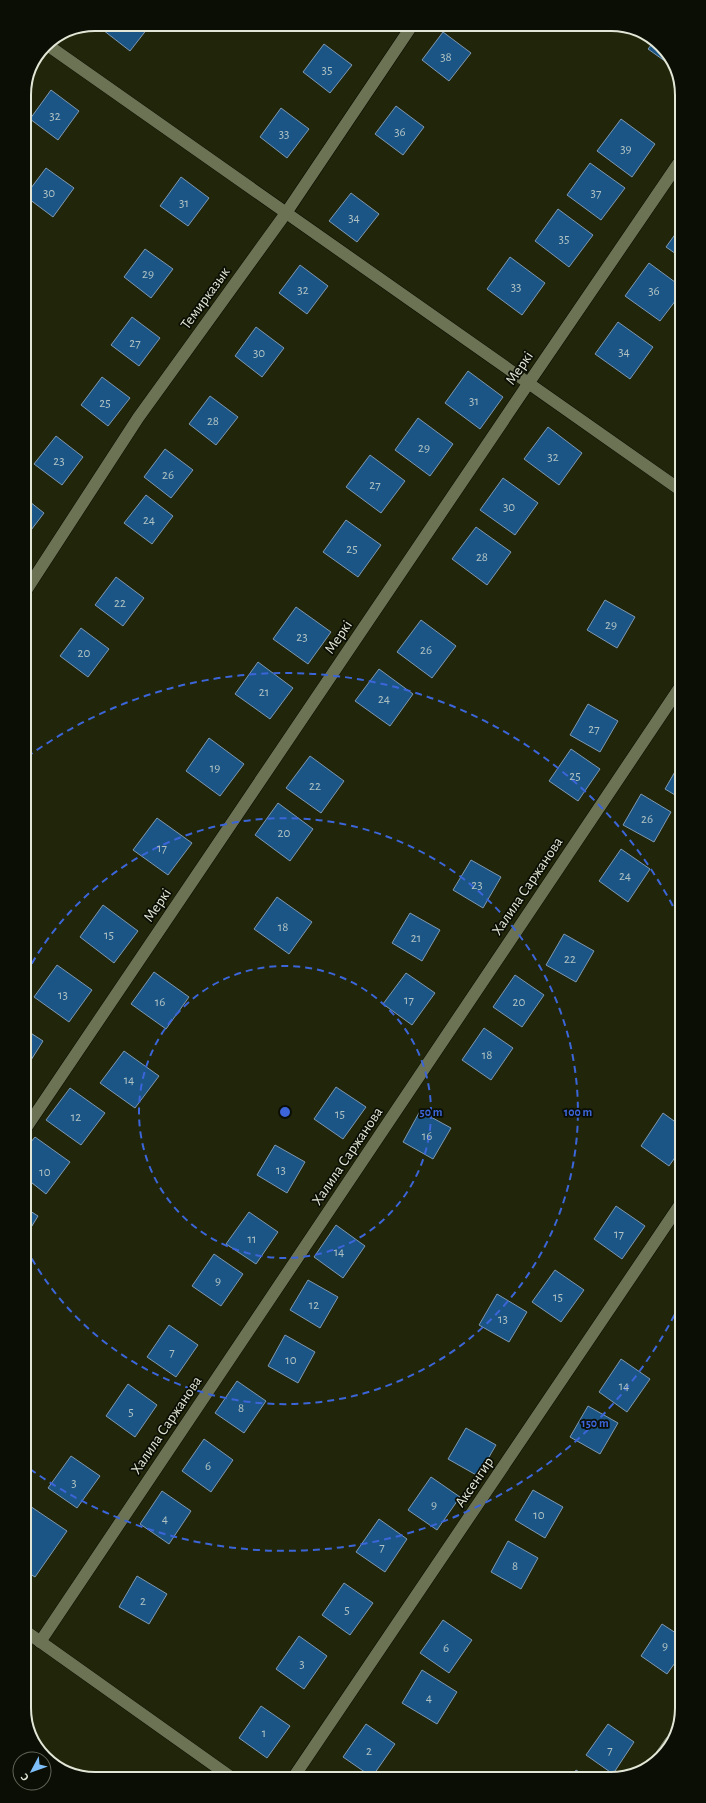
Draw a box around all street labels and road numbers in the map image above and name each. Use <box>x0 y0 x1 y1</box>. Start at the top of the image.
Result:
street label: Темирказык <box>178 264 233 332</box>
street label: Меркі <box>503 349 536 388</box>
street label: Меркі <box>322 618 355 657</box>
street label: Халила Саржанова <box>489 835 566 938</box>
street label: Меркі <box>141 886 174 925</box>
street label: Халила Саржанова <box>309 1105 386 1208</box>
street label: Халила Саржанова <box>128 1374 205 1477</box>
street label: Аксенгир <box>452 1454 497 1510</box>

